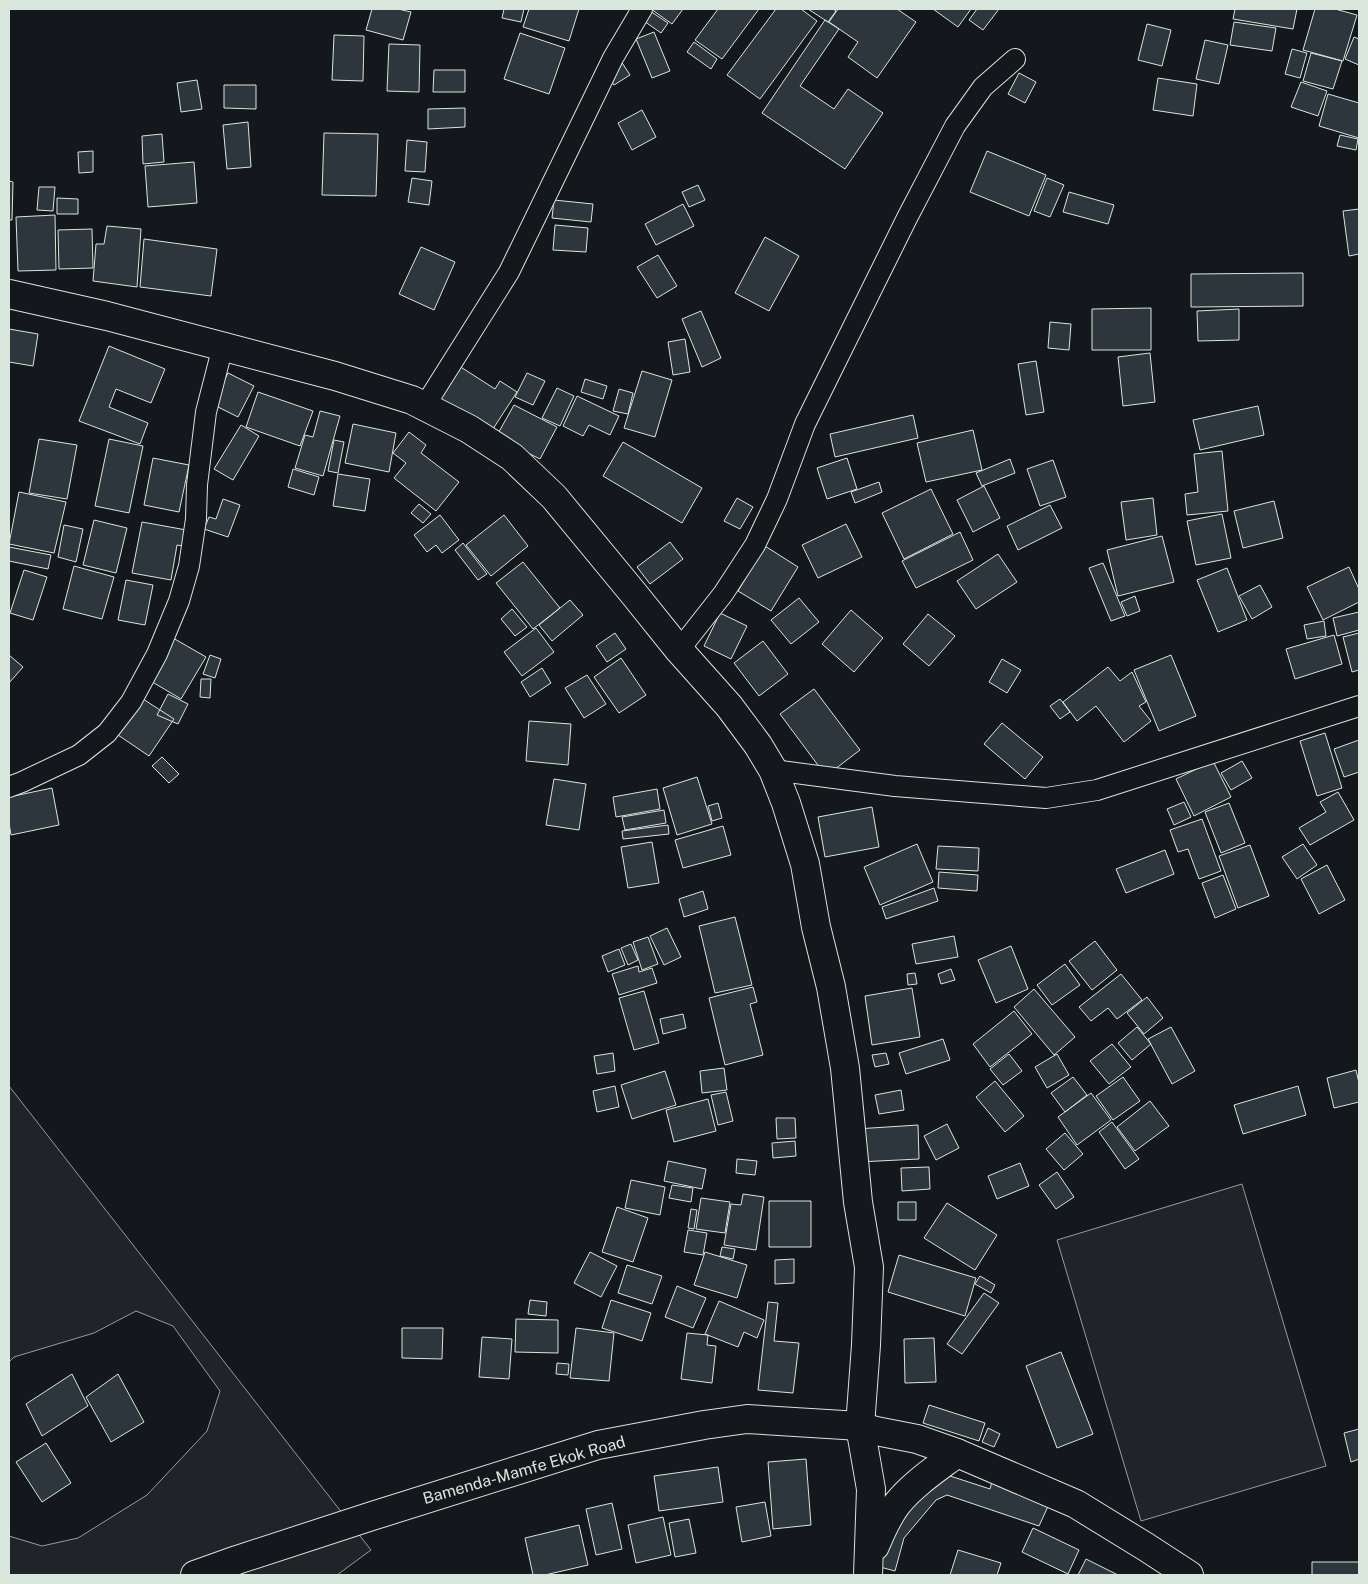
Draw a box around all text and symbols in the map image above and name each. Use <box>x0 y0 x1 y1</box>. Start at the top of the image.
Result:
street label: Bamenda-Mamfe Ekok Road <box>420 1432 628 1508</box>

